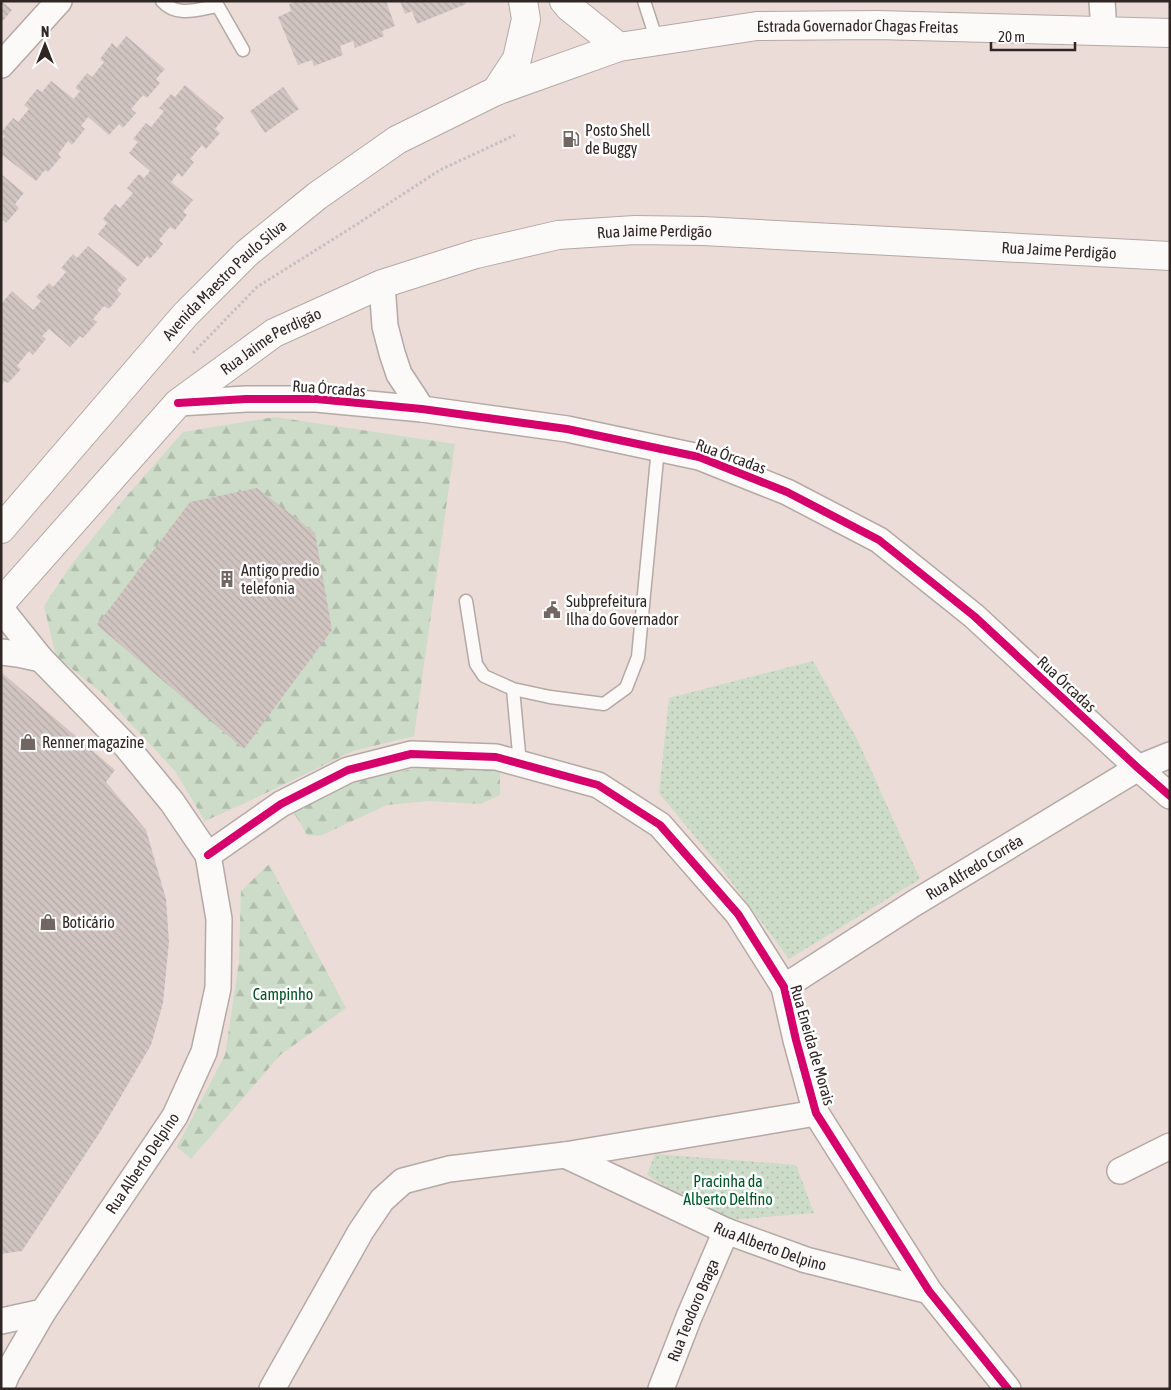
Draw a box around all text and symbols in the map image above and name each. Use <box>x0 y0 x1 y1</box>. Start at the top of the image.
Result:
street label: Estrada Governador Chagas Freitas <box>757 16 959 36</box>
north arrow <box>20 20 70 70</box>
scale bar <box>991 20 1075 52</box>
text: N <box>41 24 49 40</box>
text: 20 m <box>998 28 1025 45</box>
place label: Posto Shell de Buggy <box>585 121 651 158</box>
fuel station icon: Posto Shell de Buggy <box>561 129 581 149</box>
street label: Avenida Maestro Paulo Silva <box>159 216 290 344</box>
street label: Rua Jaime Perdigão <box>596 221 713 241</box>
street label: Rua Jaime Perdigão <box>1001 238 1117 262</box>
street label: Rua Jaime Perdigão <box>217 304 324 378</box>
street label: Rua Órcadas <box>292 376 367 400</box>
street label: Rua Órcadas <box>693 435 769 477</box>
place label: Antigo predio telefonia <box>241 561 319 597</box>
building icon: Antigo predio telefonia <box>217 569 237 589</box>
place label: Subprefeitura Ilha do Governador <box>566 592 679 628</box>
public building icon: Subprefeitura Ilha do Governador <box>542 600 562 620</box>
street label: Rua Órcadas <box>1034 652 1100 716</box>
shop icon: Renner magazine <box>18 732 38 752</box>
place label: Renner magazine <box>42 733 144 752</box>
street label: Rua Alfredo Corrêa <box>923 831 1026 903</box>
shop icon: Boticário <box>38 912 58 932</box>
place label: Boticário <box>62 913 115 931</box>
street label: Rua Eneida de Morais <box>787 983 839 1108</box>
park label: Campinho <box>253 985 313 1004</box>
street label: Rua Alberto Delpino <box>102 1109 183 1218</box>
park label: Pracinha da Alberto Delfino <box>683 1172 773 1208</box>
street label: Rua Alberto Delpino <box>711 1218 829 1274</box>
street label: Rua Teodoro Braga <box>664 1256 722 1364</box>

